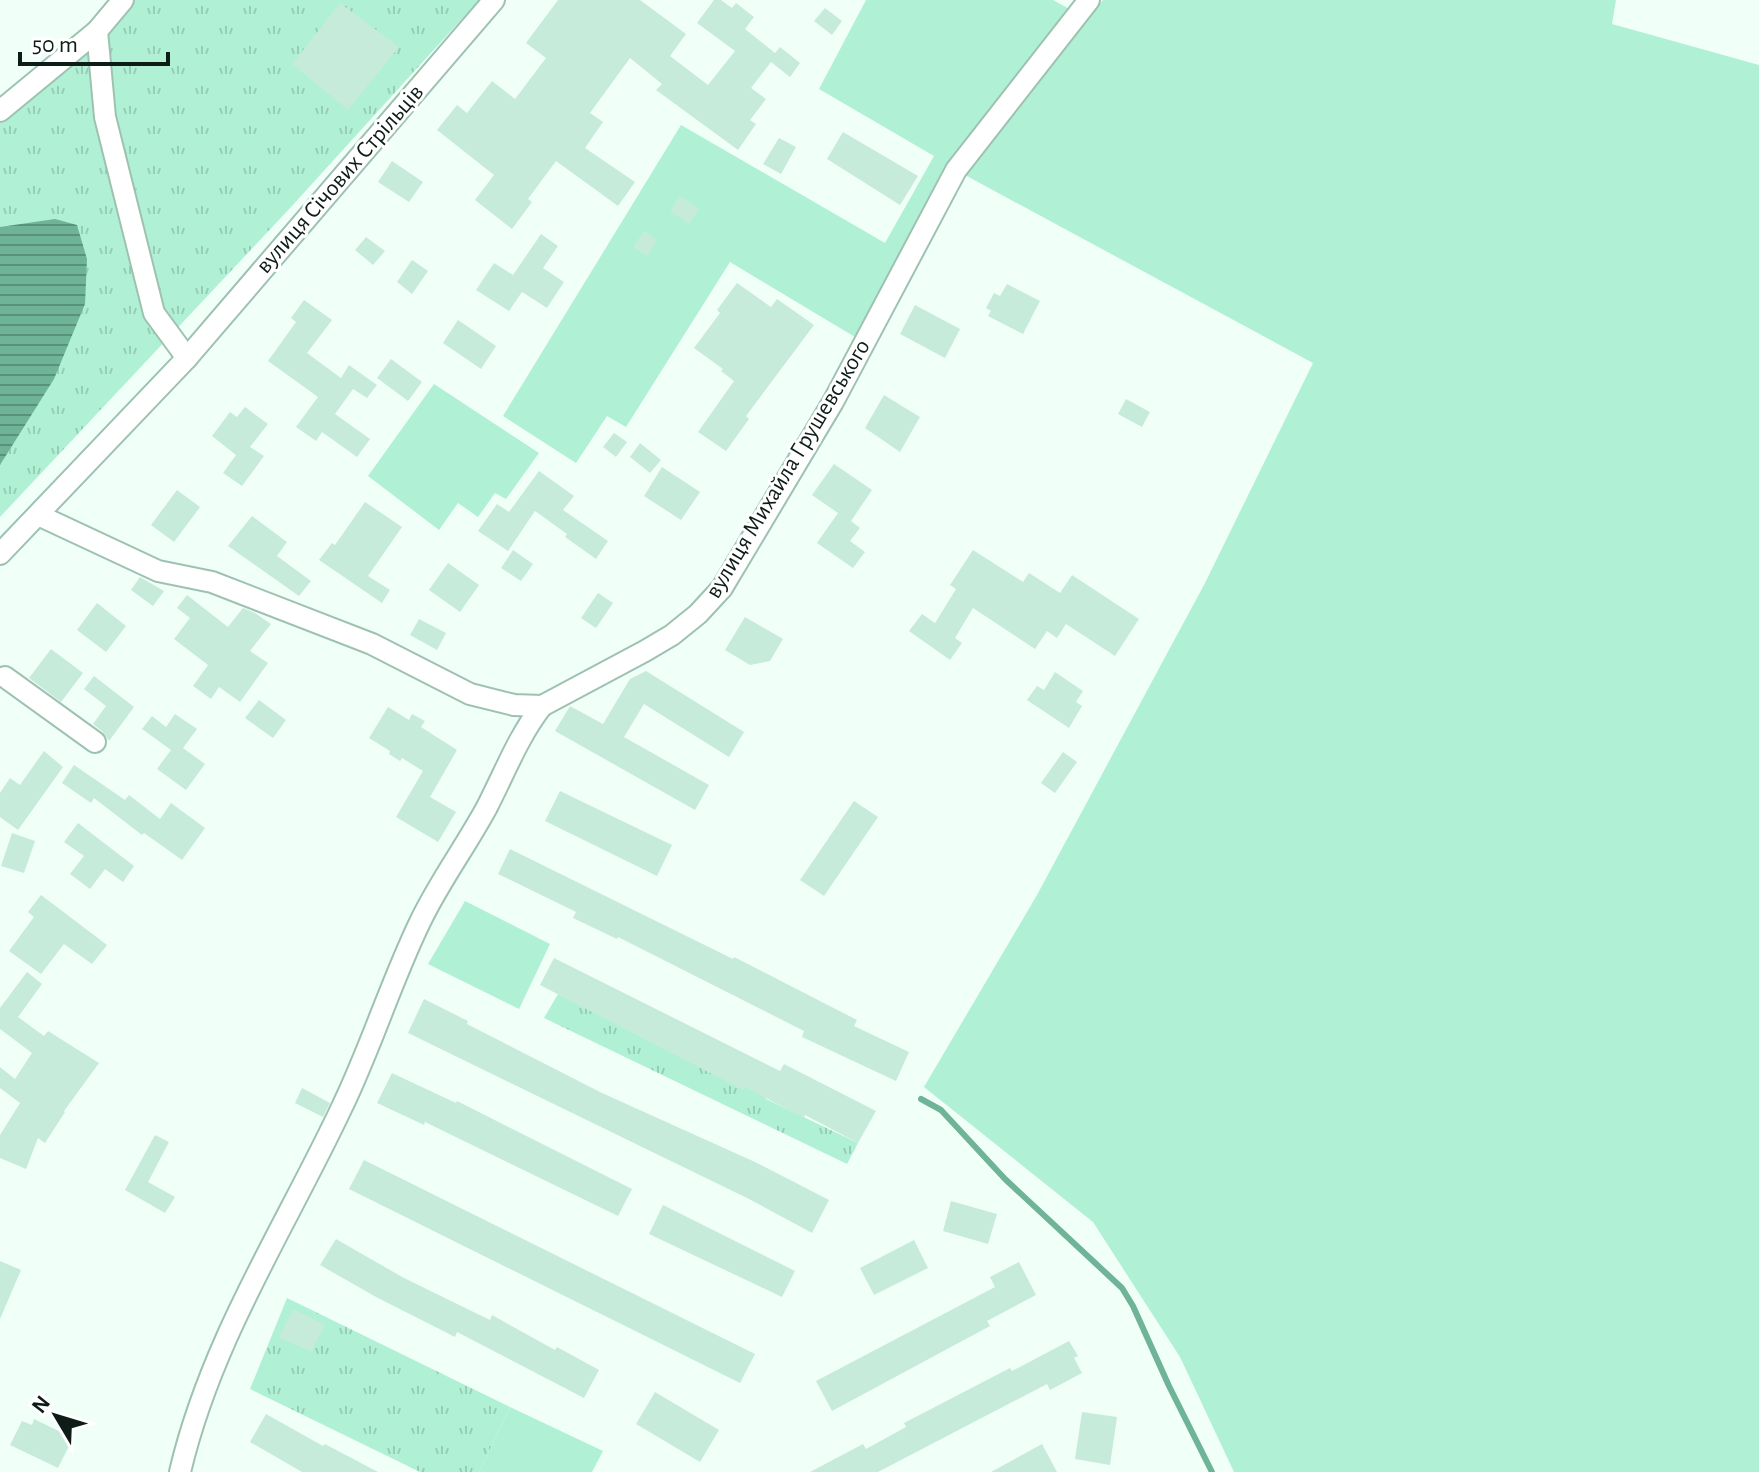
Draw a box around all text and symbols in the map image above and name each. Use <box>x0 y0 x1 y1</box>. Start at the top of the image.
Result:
scale bar <box>20 16 168 66</box>
text: 50 m <box>32 33 78 57</box>
street label: вулиця Січових Стрільців <box>252 80 428 278</box>
street label: вулиця Михайла Грушевського <box>701 336 875 602</box>
north arrow <box>16 1376 96 1456</box>
text: N <box>28 1392 54 1417</box>

